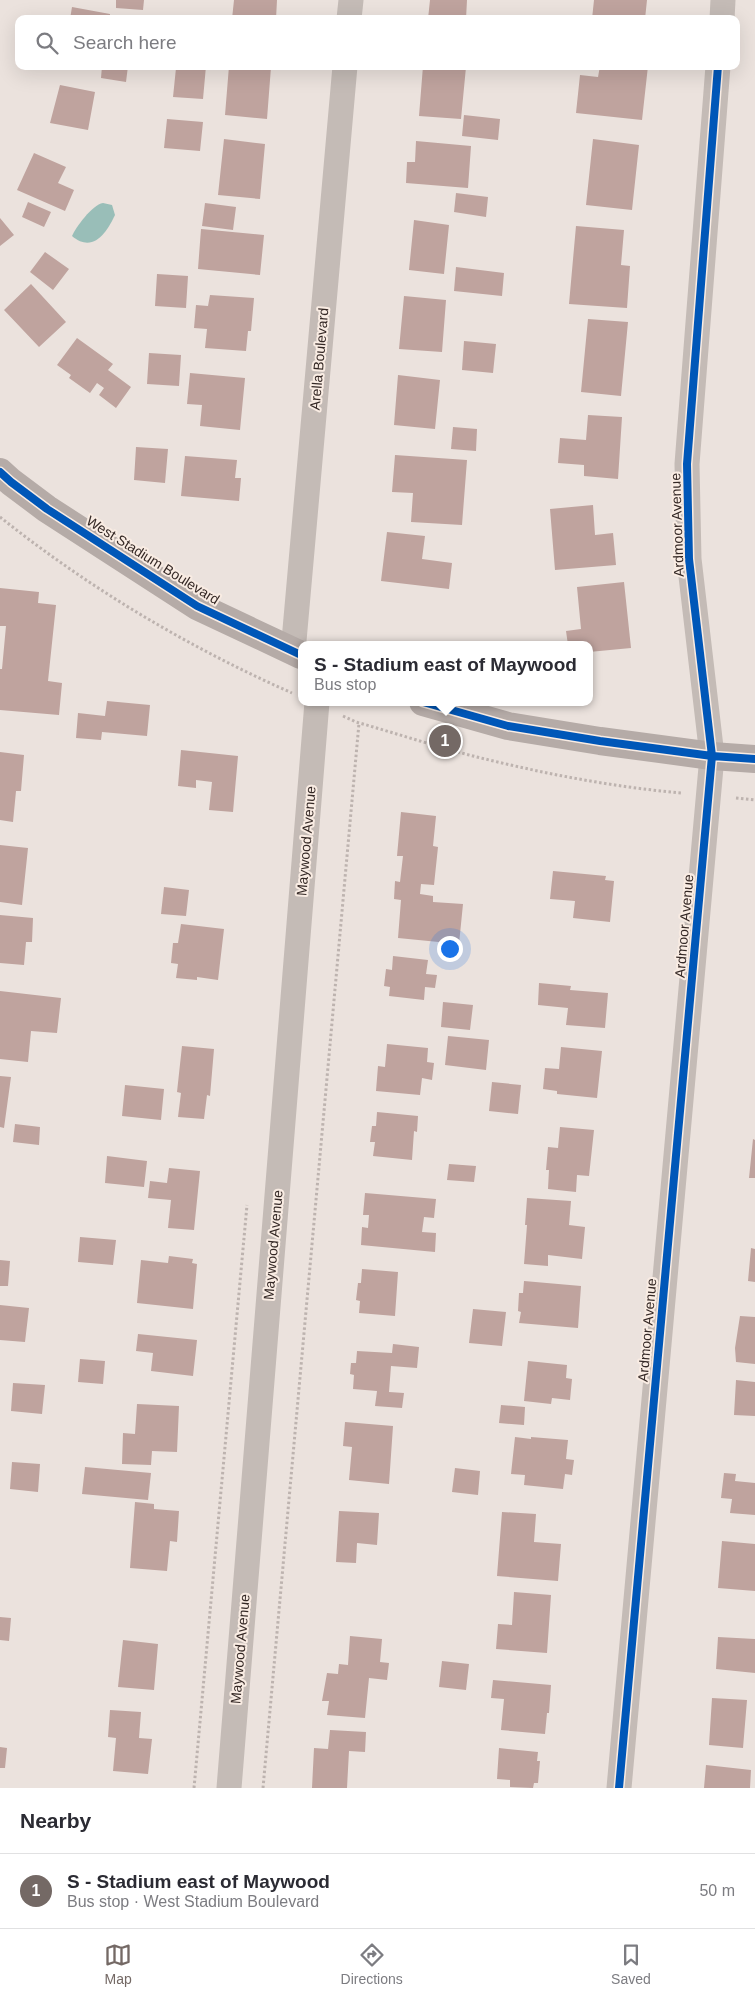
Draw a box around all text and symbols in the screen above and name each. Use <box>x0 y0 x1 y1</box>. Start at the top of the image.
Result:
search box <box>15 15 740 70</box>
icon: search <box>33 29 61 57</box>
text: Search here <box>73 32 177 53</box>
street label: Arella Boulevard <box>307 307 331 411</box>
street label: Ardmoor Avenue <box>667 473 687 577</box>
street label: West Stadium Boulevard <box>84 512 222 608</box>
popup <box>298 641 593 706</box>
text: S - Stadium east of Maywood <box>314 654 577 675</box>
text: Bus stop <box>314 676 376 693</box>
pin: 1 <box>429 722 461 760</box>
street label: Maywood Avenue <box>293 785 319 897</box>
street label: Ardmoor Avenue <box>671 873 697 979</box>
your location <box>437 936 463 962</box>
street label: Maywood Avenue <box>260 1189 286 1301</box>
street label: Ardmoor Avenue <box>634 1277 660 1383</box>
street label: Maywood Avenue <box>227 1593 253 1705</box>
text: Nearby <box>20 1809 91 1832</box>
text: S - Stadium east of Maywood <box>67 1871 330 1892</box>
text: 1 <box>32 1882 40 1899</box>
text: 50 m <box>699 1882 735 1899</box>
text: Bus stop · West Stadium Boulevard <box>67 1893 319 1910</box>
tab: Map <box>104 1941 132 1987</box>
tab: Directions <box>341 1941 403 1987</box>
tab: Saved <box>611 1941 651 1987</box>

